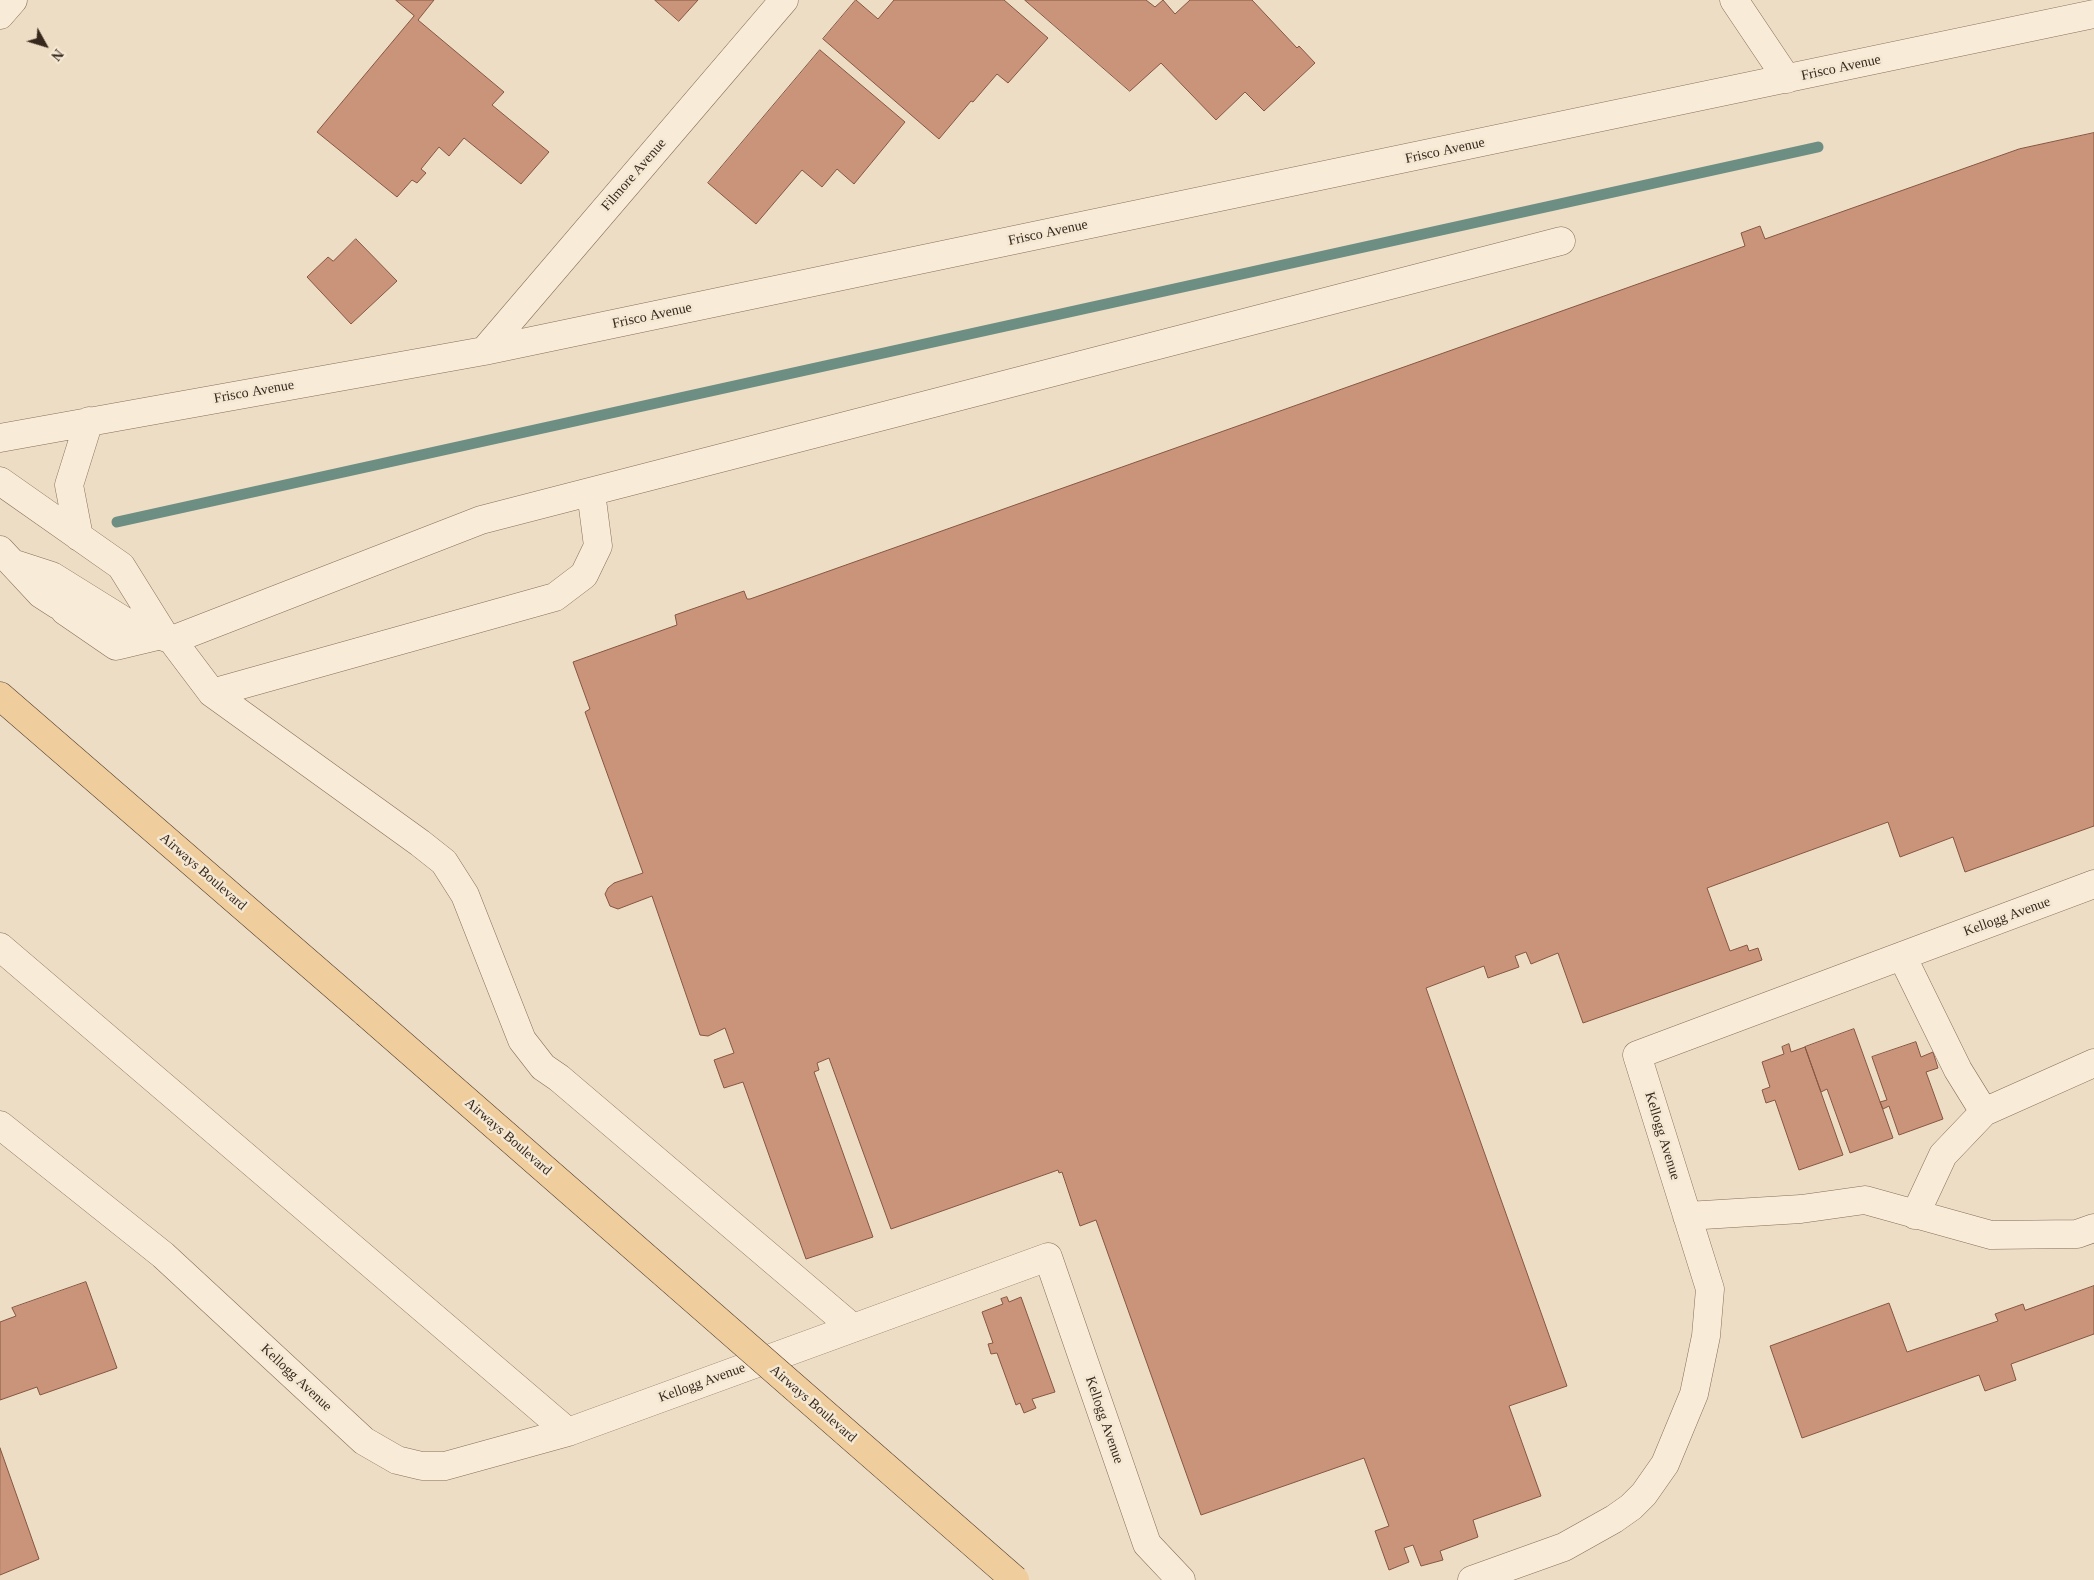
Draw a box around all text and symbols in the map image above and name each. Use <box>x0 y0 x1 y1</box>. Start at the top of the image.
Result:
north arrow <box>20 20 70 70</box>
text: N <box>48 46 66 63</box>
street label: Frisco Avenue <box>1800 51 1882 85</box>
street label: Frisco Avenue <box>1404 134 1486 168</box>
street label: Filmore Avenue <box>598 135 670 215</box>
street label: Frisco Avenue <box>1007 216 1089 250</box>
street label: Frisco Avenue <box>611 299 693 333</box>
street label: Frisco Avenue <box>213 377 295 407</box>
street label: Airways Boulevard <box>156 830 250 914</box>
street label: Kellogg Avenue <box>1961 894 2053 940</box>
street label: Kellogg Avenue <box>1641 1090 1683 1182</box>
street label: Airways Boulevard <box>461 1095 555 1179</box>
street label: Kellogg Avenue <box>257 1341 335 1415</box>
street label: Kellogg Avenue <box>656 1360 748 1406</box>
street label: Airways Boulevard <box>766 1362 860 1446</box>
street label: Kellogg Avenue <box>1081 1374 1127 1466</box>

